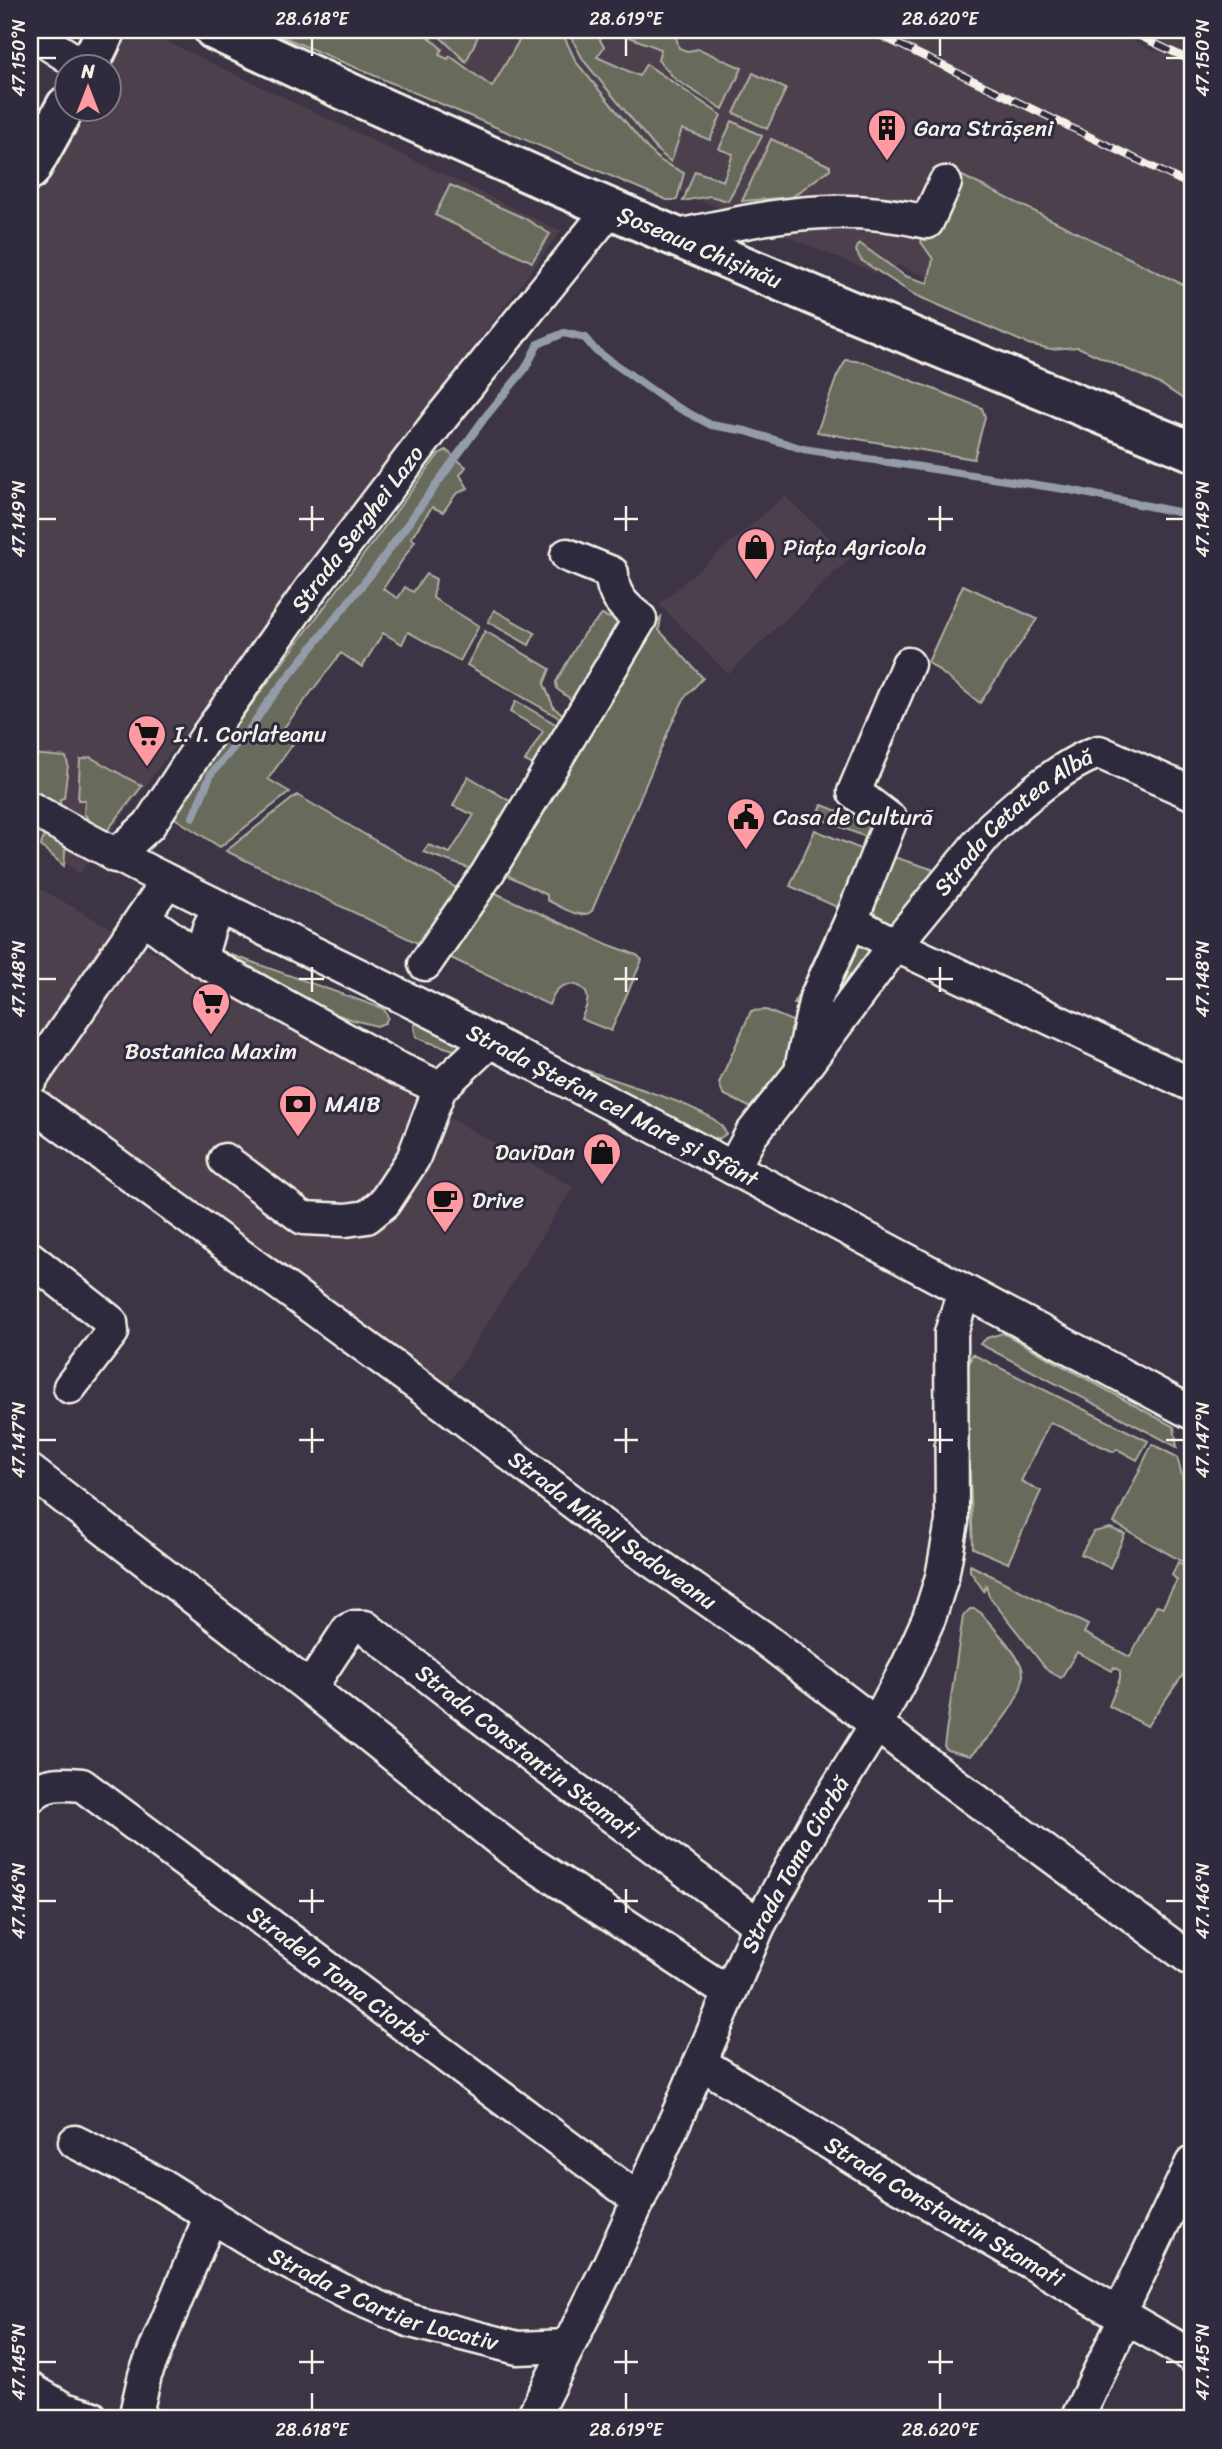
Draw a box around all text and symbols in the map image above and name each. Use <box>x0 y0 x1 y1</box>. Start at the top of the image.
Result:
text: 28.618°E <box>275 3 350 35</box>
text: 28.619°E <box>589 3 664 35</box>
text: 28.620°E <box>902 3 979 35</box>
text: 47.150°N <box>3 19 35 97</box>
text: 47.150°N <box>1187 19 1219 97</box>
north arrow <box>52 52 122 122</box>
text: N <box>80 55 95 88</box>
building icon: Gara Strășeni <box>866 107 908 162</box>
place label: Gara Strășeni <box>914 108 1054 149</box>
street label: Șoseaua Chișinău <box>611 194 789 301</box>
street label: Strada Serghei Lazo <box>279 435 435 622</box>
text: 47.149°N <box>3 480 35 558</box>
text: 47.149°N <box>1187 480 1219 558</box>
shop icon: Piața Agricola <box>735 526 777 581</box>
place label: Piața Agricola <box>783 527 927 568</box>
supermarket icon: I. I. Corlateanu <box>126 713 168 768</box>
place label: I. I. Corlateanu <box>173 714 327 755</box>
street label: Strada Cetatea Albă <box>922 736 1101 905</box>
public building icon: Casa de Cultură <box>725 796 767 851</box>
place label: Casa de Cultură <box>773 797 934 838</box>
text: 47.148°N <box>3 940 35 1017</box>
text: 47.148°N <box>1187 940 1219 1017</box>
supermarket icon: Bostanica Maxim <box>190 981 232 1036</box>
street label: Strada Ștefan cel Mare și Sfânt <box>459 1012 768 1199</box>
place label: Bostanica Maxim <box>125 1031 297 1072</box>
bank icon: MAIB <box>277 1083 319 1138</box>
place label: MAIB <box>325 1084 381 1125</box>
shop icon: DaviDan <box>581 1131 623 1186</box>
place label: DaviDan <box>495 1132 575 1173</box>
cafe icon: Drive <box>424 1179 466 1234</box>
place label: Drive <box>472 1180 524 1221</box>
text: 47.147°N <box>3 1401 35 1478</box>
text: 47.147°N <box>1187 1401 1219 1478</box>
street label: Strada Mihail Sadoveanu <box>499 1439 727 1621</box>
street label: Strada Constantin Stamati <box>406 1653 649 1851</box>
street label: Strada Toma Ciorbă <box>729 1766 861 1959</box>
text: 47.146°N <box>3 1862 35 1939</box>
text: 47.146°N <box>1187 1862 1219 1939</box>
street label: Stradela Toma Ciorbă <box>238 1894 438 2057</box>
street label: Strada Constantin Stamati <box>816 2124 1073 2298</box>
street label: Strada 2 Cartier Locativ <box>261 2235 504 2363</box>
text: 47.145°N <box>3 2323 35 2401</box>
text: 47.145°N <box>1187 2323 1219 2401</box>
text: 28.618°E <box>275 2414 350 2446</box>
text: 28.619°E <box>589 2414 664 2446</box>
text: 28.620°E <box>902 2414 979 2446</box>

